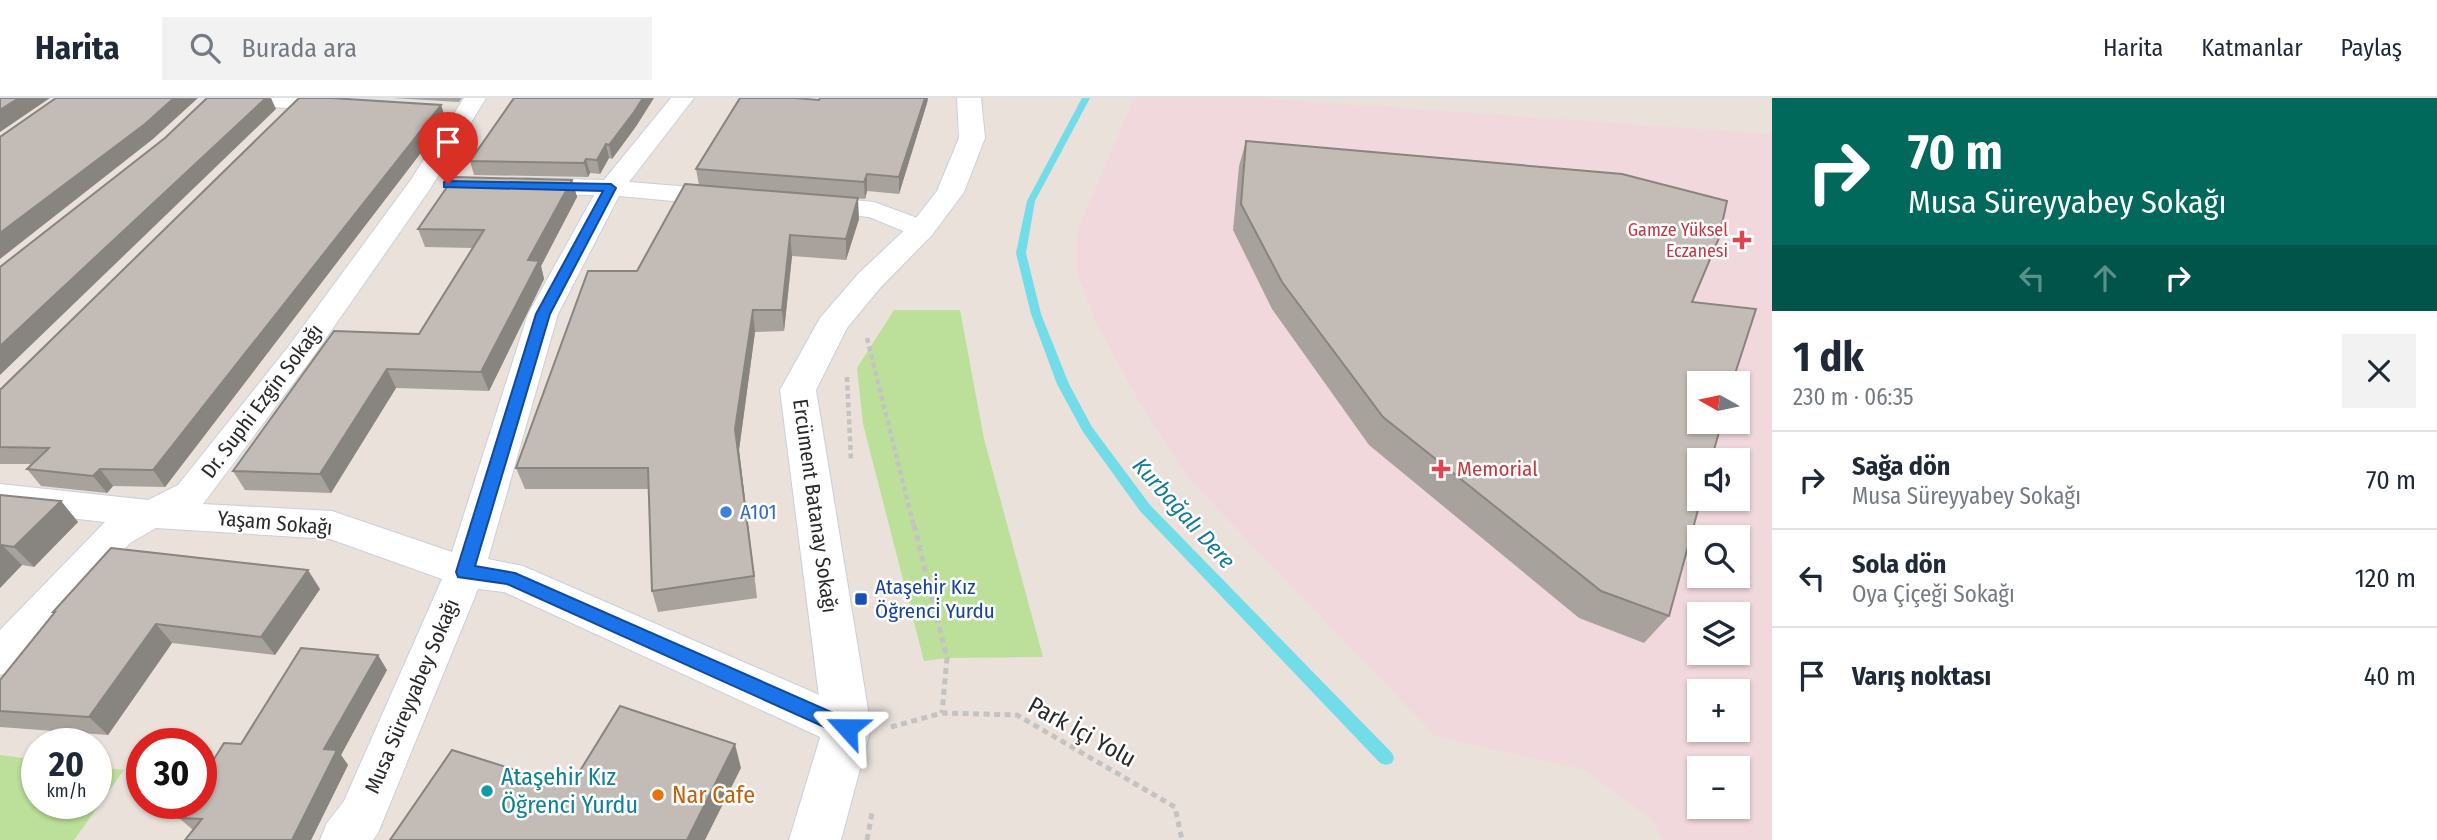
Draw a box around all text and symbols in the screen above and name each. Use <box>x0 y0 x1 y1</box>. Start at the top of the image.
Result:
search box <box>162 17 652 80</box>
text: Harita <box>35 28 120 68</box>
icon: search <box>186 29 224 67</box>
text: Burada ara <box>242 33 357 64</box>
text: Harita <box>2103 34 2163 62</box>
text: Katmanlar <box>2201 34 2303 62</box>
text: Paylaş <box>2341 34 2402 62</box>
pin <box>418 112 478 184</box>
icon: arrive <box>429 123 467 161</box>
text: 70 m <box>1908 123 2003 182</box>
icon: right <box>1793 126 1884 217</box>
text: Musa Süreyyabey Sokağı <box>1908 183 2227 221</box>
place label: Gamze Yüksel Eczanesi <box>1628 219 1728 262</box>
marker: Gamze Yüksel Eczanesi <box>1734 232 1750 248</box>
icon: left <box>2013 259 2051 297</box>
icon: ahead <box>2086 259 2124 297</box>
icon: right <box>2159 259 2197 297</box>
street label: Dr. Suphi Ezgin Sokağı <box>196 319 328 483</box>
text: 1 dk <box>1793 332 1864 382</box>
button: close <box>2342 334 2416 408</box>
north arrow <box>1687 371 1750 434</box>
map controls <box>1687 371 1750 819</box>
text: 230 m · 06:35 <box>1793 383 1914 411</box>
street label: Ercüment Batanay Sokağı <box>787 397 843 615</box>
button: sound <box>1687 448 1750 511</box>
text: Sağa dön <box>1852 451 1951 482</box>
water label: Kurbağalı Dere <box>1127 452 1241 574</box>
place label: Memorial <box>1457 456 1538 482</box>
marker: Memorial <box>1431 459 1451 479</box>
icon: right <box>1793 461 1831 499</box>
text: 70 m <box>2366 465 2416 496</box>
text: Musa Süreyyabey Sokağı <box>1852 482 2081 510</box>
place label: A101 <box>740 499 777 525</box>
marker: A101 <box>718 504 734 520</box>
street label: Yaşam Sokağı <box>216 505 334 541</box>
button: search <box>1687 525 1750 588</box>
text: Sola dön <box>1852 549 1946 580</box>
icon: left <box>1793 559 1831 597</box>
text: 120 m <box>2355 563 2416 594</box>
place label: Ataşehi̇r Kız Öğrenci̇ Yurdu <box>875 573 995 624</box>
text: Oya Çiçeği Sokağı <box>1852 580 2015 608</box>
marker: Ataşehi̇r Kız Öğrenci̇ Yurdu <box>853 591 869 607</box>
street label: Musa Süreyyabey Sokağı <box>359 595 465 797</box>
button: layers <box>1687 602 1750 665</box>
icon: arrive <box>1793 657 1831 695</box>
text: Varış noktası <box>1852 661 1991 692</box>
text: 40 m <box>2364 661 2416 692</box>
button: + <box>1687 679 1750 742</box>
position arrow <box>810 691 884 765</box>
street label: Park İçi Yolu <box>1023 691 1141 773</box>
speed limit sign: 30 <box>126 728 217 819</box>
text: 20 <box>49 743 84 785</box>
button: − <box>1687 756 1750 819</box>
place label: Ataşehir Kız Öğrenci Yurdu <box>501 763 638 819</box>
text: km/h <box>46 780 87 802</box>
place label: Nar Cafe <box>672 781 755 809</box>
marker: Ataşehir Kız Öğrenci Yurdu <box>479 783 495 799</box>
marker: Nar Cafe <box>650 787 666 803</box>

